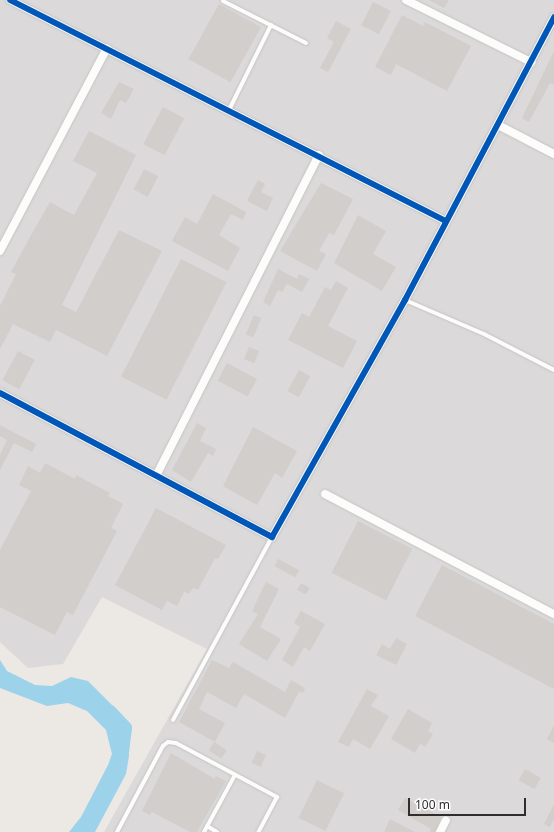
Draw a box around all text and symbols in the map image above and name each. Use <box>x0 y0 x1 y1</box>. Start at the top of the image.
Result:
scale bar <box>410 790 528 816</box>
text: 100 m <box>415 796 450 813</box>

